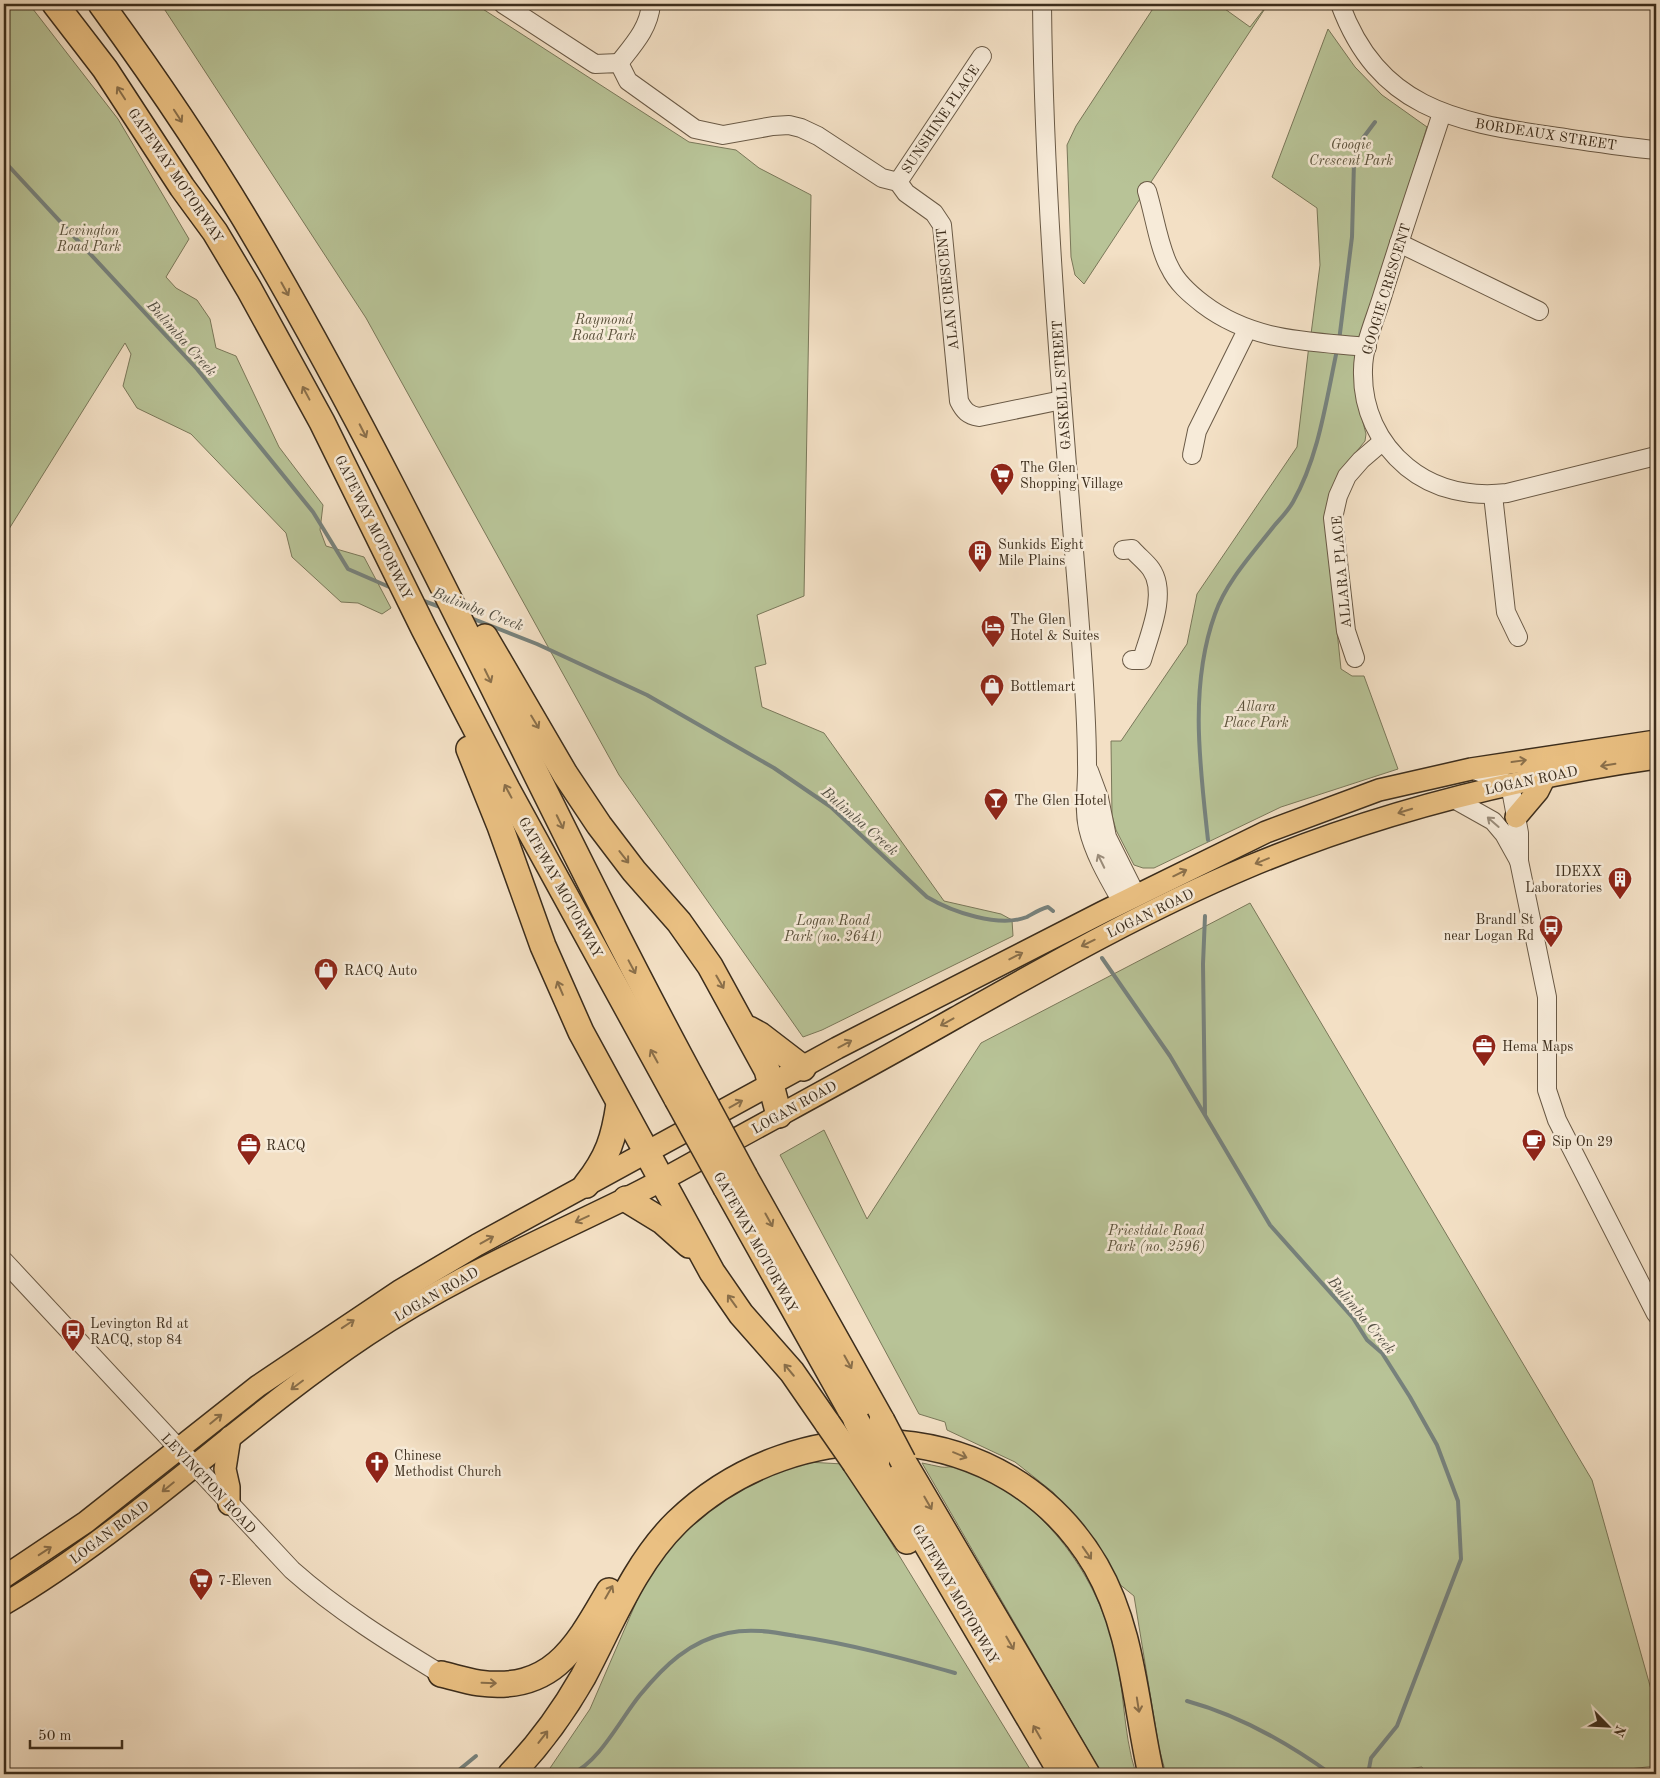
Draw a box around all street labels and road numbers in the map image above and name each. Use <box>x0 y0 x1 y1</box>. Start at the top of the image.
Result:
street label: SUNSHINE PLACE <box>899 63 982 176</box>
street label: GATEWAY MOTORWAY <box>125 106 225 245</box>
street label: BORDEAUX STREET <box>1474 117 1618 153</box>
street label: GOOGIE CRESCENT <box>1360 222 1414 357</box>
street label: ALAN CRESCENT <box>935 227 961 351</box>
street label: GASKELL STREET <box>1050 320 1074 450</box>
street label: GATEWAY MOTORWAY <box>332 453 414 602</box>
street label: ALLARA PLACE <box>1330 515 1354 629</box>
street label: LOGAN ROAD <box>1483 764 1579 798</box>
street label: GATEWAY MOTORWAY <box>516 815 605 960</box>
street label: LOGAN ROAD <box>1105 887 1196 941</box>
street label: LOGAN ROAD <box>750 1079 839 1137</box>
street label: GATEWAY MOTORWAY <box>711 1170 800 1315</box>
street label: LOGAN ROAD <box>392 1265 481 1325</box>
street label: LEVINGTON ROAD <box>158 1431 258 1537</box>
street label: LOGAN ROAD <box>68 1499 152 1567</box>
street label: GATEWAY MOTORWAY <box>909 1522 1001 1667</box>

